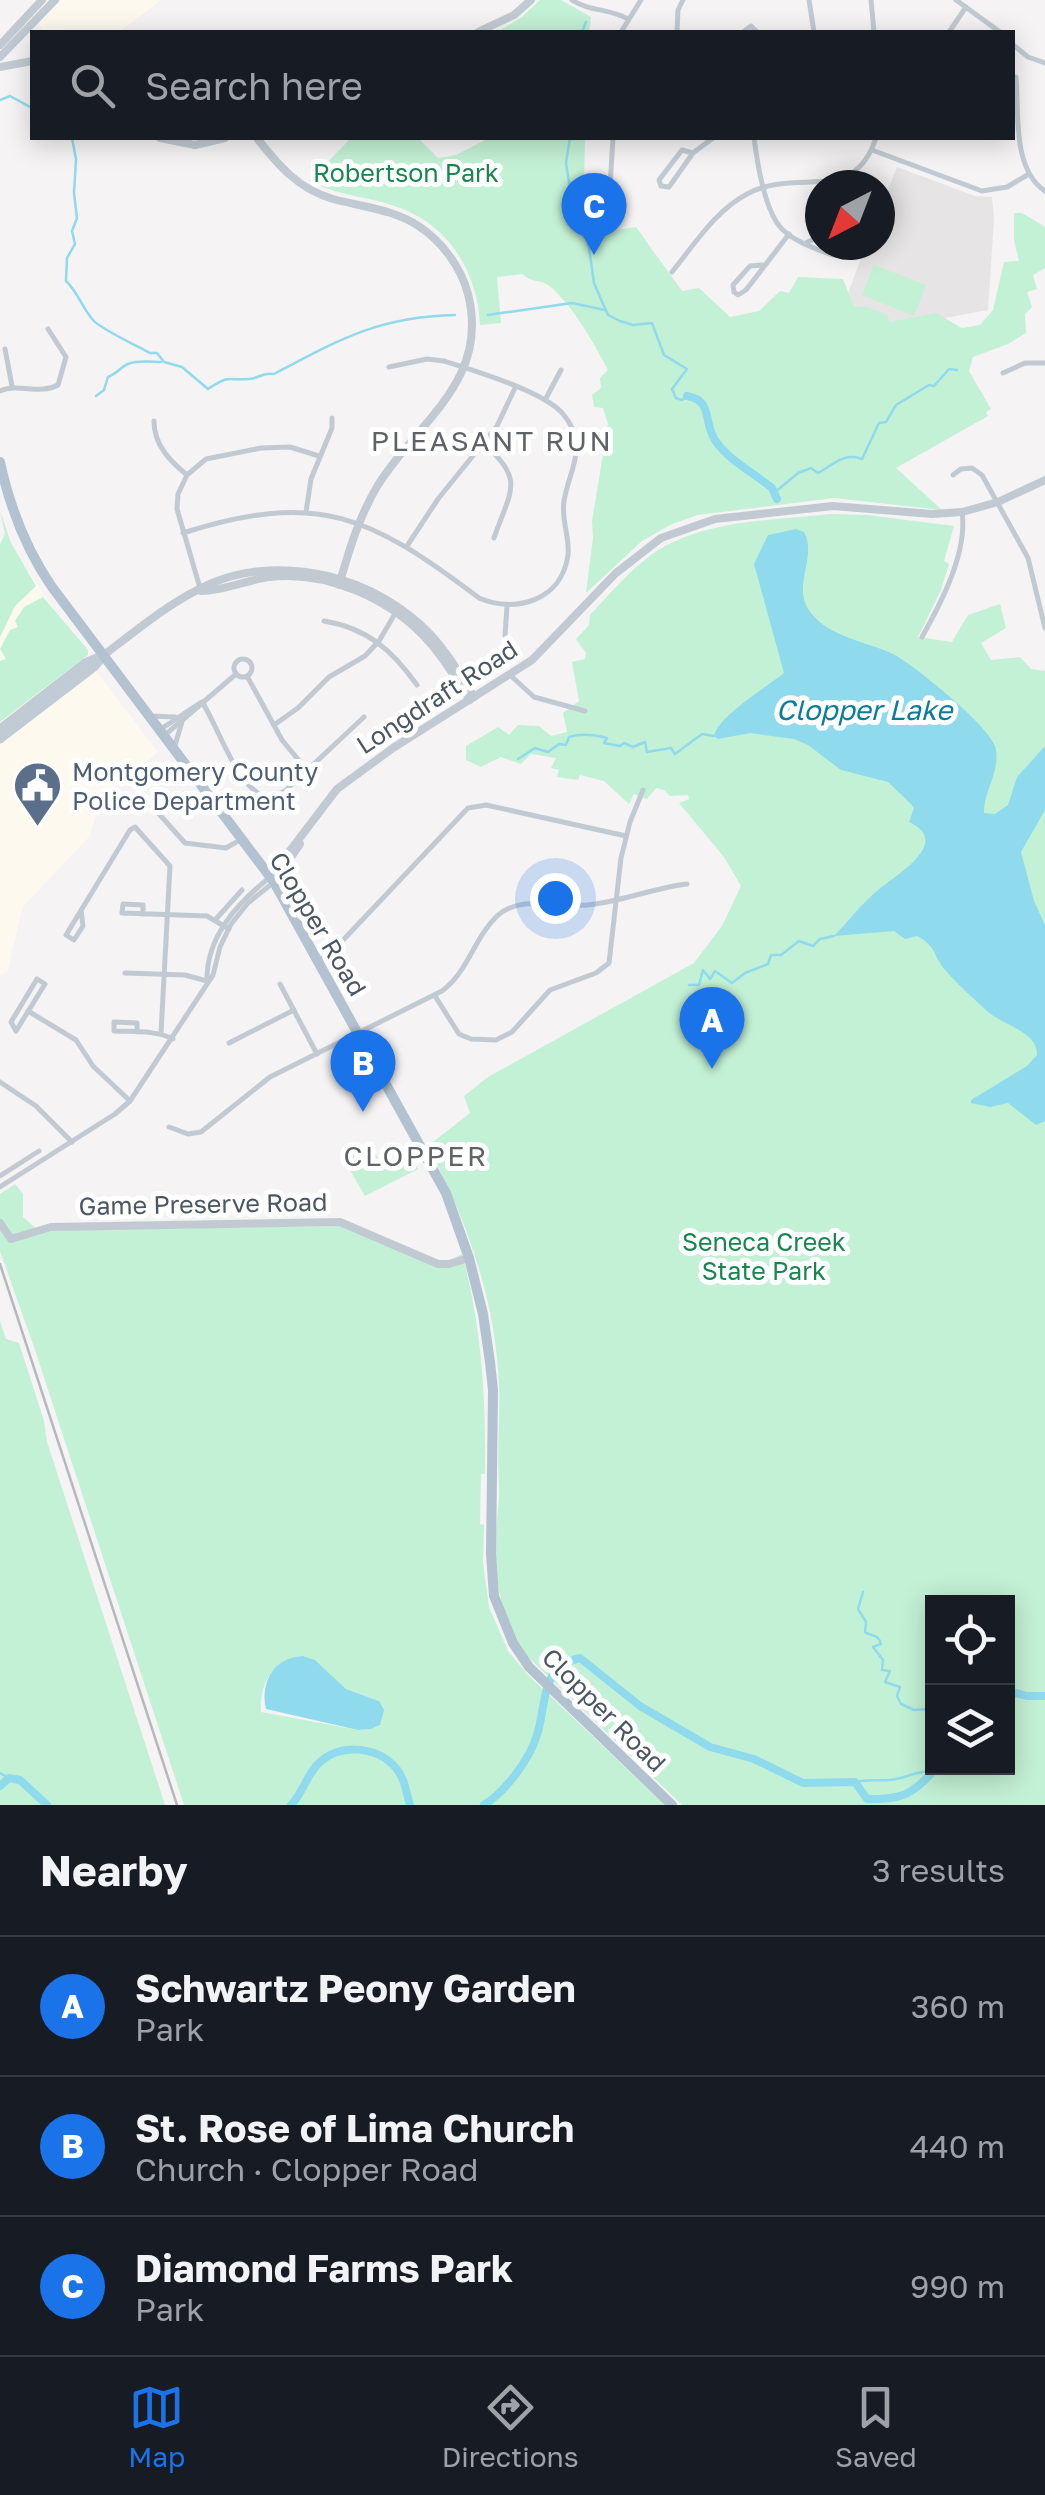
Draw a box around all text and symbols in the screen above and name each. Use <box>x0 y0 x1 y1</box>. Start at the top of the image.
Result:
search box <box>30 30 1015 140</box>
icon: search <box>65 58 120 113</box>
text: Search here <box>145 63 363 108</box>
park label: Robertson Park <box>313 157 499 188</box>
north arrow <box>805 170 895 260</box>
pin: C <box>562 172 626 255</box>
district label: PLEASANT RUN <box>371 424 613 457</box>
street label: Longdraft Road <box>350 633 523 760</box>
water label: Clopper Lake <box>776 693 954 726</box>
place label: Montgomery County Police Department <box>72 756 318 816</box>
public building icon: Montgomery County Police Department <box>11 760 63 828</box>
street label: Clopper Road <box>263 846 374 1001</box>
your location <box>530 873 581 924</box>
pin: A <box>680 986 744 1069</box>
pin: B <box>330 1030 396 1112</box>
district label: CLOPPER <box>344 1139 488 1172</box>
street label: Game Preserve Road <box>78 1186 328 1221</box>
park label: Seneca Creek State Park <box>682 1226 846 1286</box>
map controls <box>925 1595 1015 1775</box>
button: locate <box>925 1595 1015 1685</box>
street label: Clopper Road <box>536 1641 673 1778</box>
button: layers <box>925 1685 1015 1775</box>
text: Nearby <box>40 1845 188 1895</box>
text: 3 results <box>872 1851 1005 1889</box>
text: Schwartz Peony Garden <box>135 1965 576 2010</box>
text: A <box>61 1987 84 2025</box>
text: 360 m <box>911 1987 1005 2025</box>
text: Park <box>135 2010 204 2048</box>
text: St. Rose of Lima Church <box>135 2105 574 2150</box>
text: B <box>61 2127 84 2165</box>
text: 440 m <box>910 2127 1005 2165</box>
text: Church · Clopper Road <box>135 2150 478 2188</box>
text: Diamond Farms Park <box>135 2245 513 2290</box>
text: C <box>61 2267 84 2305</box>
text: 990 m <box>910 2267 1005 2305</box>
text: Park <box>135 2290 204 2328</box>
tab: Map <box>128 2380 185 2473</box>
tab: Directions <box>442 2380 579 2473</box>
tab: Saved <box>835 2380 917 2473</box>

